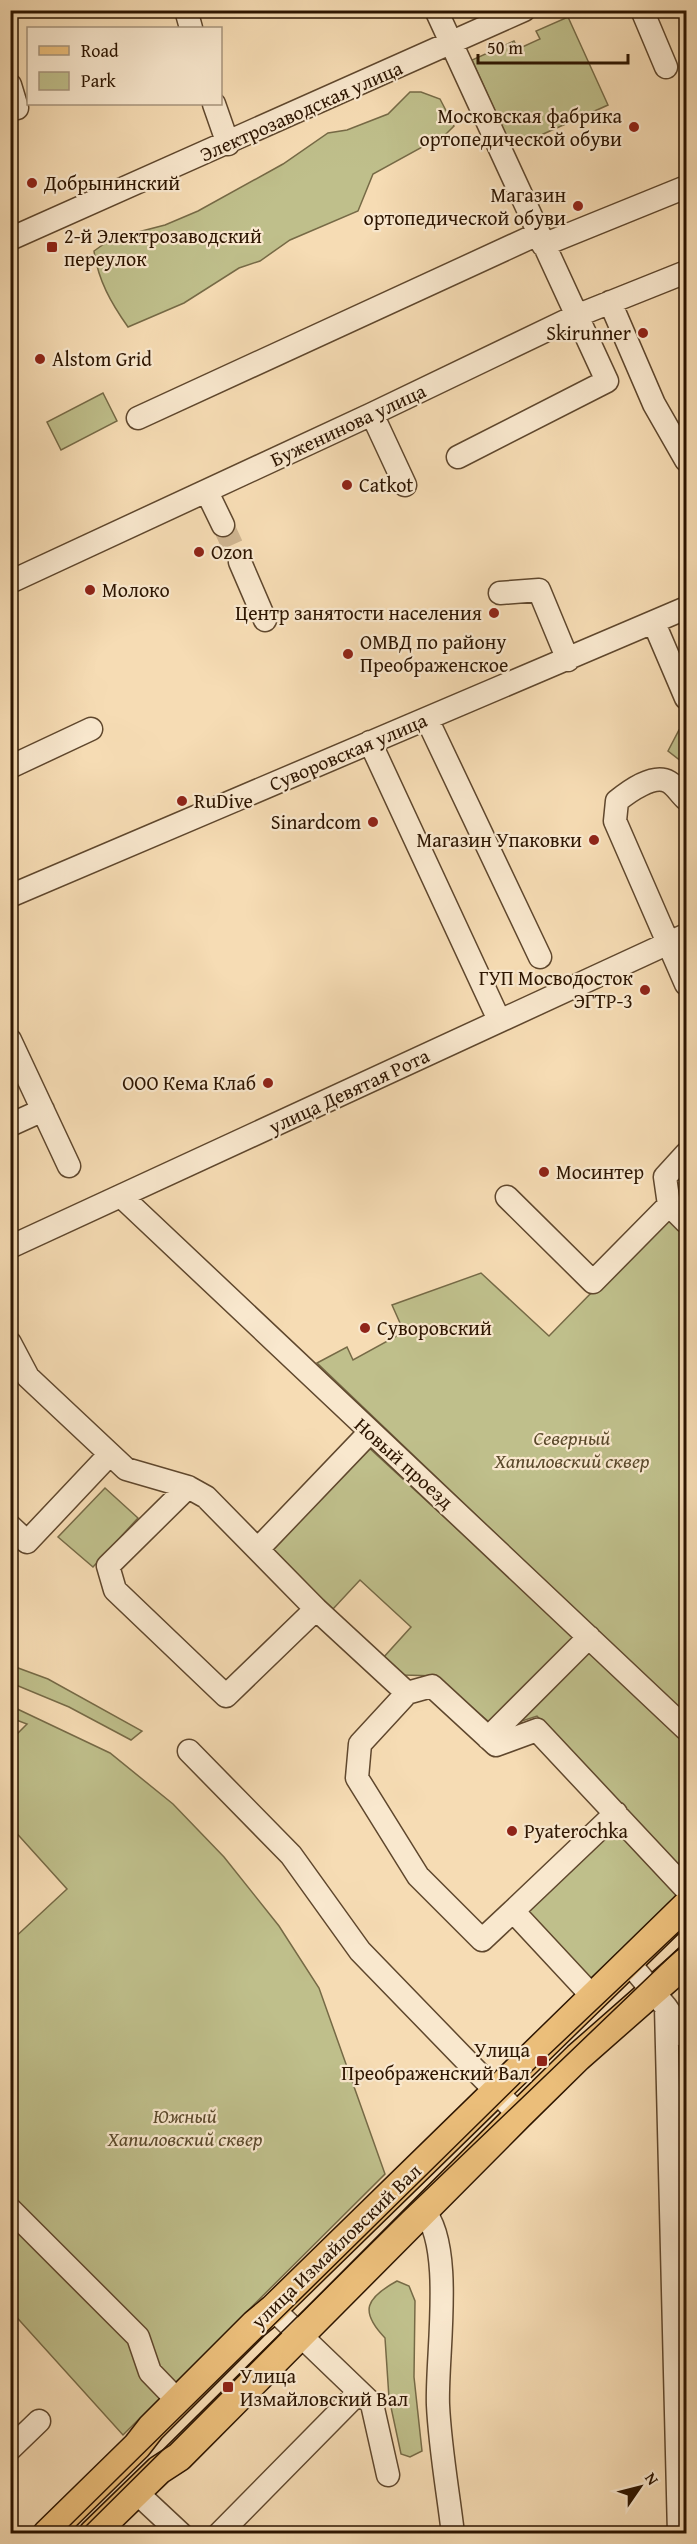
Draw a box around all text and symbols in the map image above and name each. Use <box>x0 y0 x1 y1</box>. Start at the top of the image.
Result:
legend <box>27 27 222 105</box>
scale bar <box>478 27 628 65</box>
text: 50 m <box>487 34 523 61</box>
text: Road <box>81 37 119 64</box>
street label: Электрозаводская улица <box>195 52 407 168</box>
text: Park <box>81 67 117 94</box>
place label: Московская фабрика ортопедической обуви <box>420 101 622 153</box>
marker: Московская фабрика ортопедической обуви <box>627 120 641 134</box>
place label: Добрынинский <box>43 168 180 197</box>
marker: Добрынинский <box>25 176 39 190</box>
place label: Магазин ортопедической обуви <box>364 180 566 232</box>
marker: Магазин ортопедической обуви <box>571 199 585 213</box>
place label: 2-й Электрозаводский переулок <box>64 221 262 273</box>
marker: 2-й Электрозаводский переулок <box>45 240 59 254</box>
place label: Skirunner <box>546 318 631 347</box>
marker: Skirunner <box>636 326 650 340</box>
place label: Alstom Grid <box>52 344 152 373</box>
marker: Alstom Grid <box>33 352 47 366</box>
street label: Буженинова улица <box>265 376 431 473</box>
place label: Catkot <box>359 470 413 499</box>
marker: Catkot <box>340 478 354 492</box>
place label: Ozon <box>211 537 253 566</box>
marker: Ozon <box>192 545 206 559</box>
place label: Молоко <box>102 575 170 604</box>
marker: Молоко <box>83 583 97 597</box>
place label: Центр занятости населения <box>235 598 482 627</box>
marker: Центр занятости населения <box>487 606 501 620</box>
place label: ОМВД по району Преображенское <box>360 627 508 679</box>
marker: ОМВД по району Преображенское <box>341 647 355 661</box>
street label: Суворовская улица <box>264 705 432 798</box>
place label: RuDive <box>194 786 253 815</box>
marker: RuDive <box>175 794 189 808</box>
place label: Sinardcom <box>271 807 362 836</box>
marker: Sinardcom <box>366 815 380 829</box>
place label: Магазин Упаковки <box>416 825 582 854</box>
marker: Магазин Упаковки <box>587 833 601 847</box>
place label: ГУП Мосводосток ЭГТР-3 <box>479 963 634 1015</box>
marker: ГУП Мосводосток ЭГТР-3 <box>638 983 652 997</box>
street label: улица Девятая Рота <box>263 1040 434 1141</box>
place label: ООО Кема Клаб <box>122 1068 256 1097</box>
marker: ООО Кема Клаб <box>261 1076 275 1090</box>
place label: Мосинтер <box>556 1157 644 1186</box>
marker: Мосинтер <box>537 1165 551 1179</box>
place label: Суворовский <box>377 1313 492 1342</box>
marker: Суворовский <box>358 1321 372 1335</box>
street label: Новый проезд <box>348 1410 460 1515</box>
park label: Северный Хапиловский сквер <box>493 1423 650 1475</box>
place label: Pyaterochka <box>524 1816 628 1845</box>
marker: Pyaterochka <box>505 1824 519 1838</box>
place label: Улица Преображенский Вал <box>341 2035 530 2087</box>
marker: Улица Преображенский Вал <box>535 2054 549 2068</box>
park label: Южный Хапиловский сквер <box>106 2101 263 2153</box>
street label: улица Измайловский Вал <box>243 2156 427 2335</box>
place label: Улица Измайловский Вал <box>240 2361 408 2413</box>
marker: Улица Измайловский Вал <box>221 2380 235 2394</box>
north arrow <box>610 2457 670 2517</box>
text: N <box>639 2467 665 2490</box>

